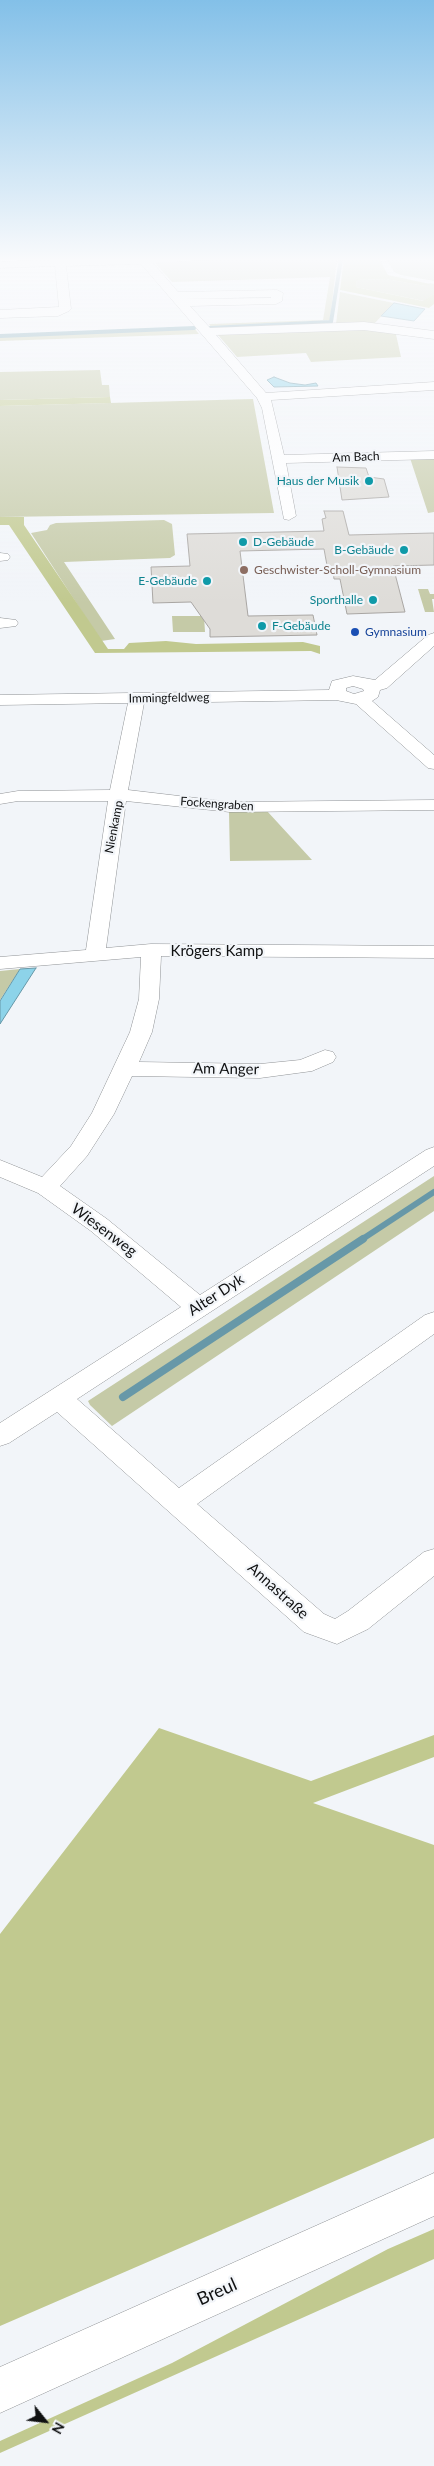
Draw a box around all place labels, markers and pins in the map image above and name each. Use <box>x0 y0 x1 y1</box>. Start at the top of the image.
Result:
place label: Haus der Musik <box>277 474 359 488</box>
marker: Haus der Musik <box>363 475 375 487</box>
place label: D-Gebäude <box>253 535 314 549</box>
marker: D-Gebäude <box>237 536 249 548</box>
place label: B-Gebäude <box>334 543 394 557</box>
marker: B-Gebäude <box>398 544 410 556</box>
place label: Geschwister-Scholl-Gymnasium <box>254 563 421 577</box>
marker: Geschwister-Scholl-Gymnasium <box>238 564 250 576</box>
place label: E-Gebäude <box>138 574 197 588</box>
marker: E-Gebäude <box>201 575 213 587</box>
place label: Sporthalle <box>310 593 363 607</box>
marker: Sporthalle <box>367 594 379 606</box>
place label: F-Gebäude <box>272 619 331 633</box>
marker: F-Gebäude <box>256 620 268 632</box>
place label: Gymnasium <box>365 625 427 639</box>
marker: Gymnasium <box>349 626 361 638</box>

